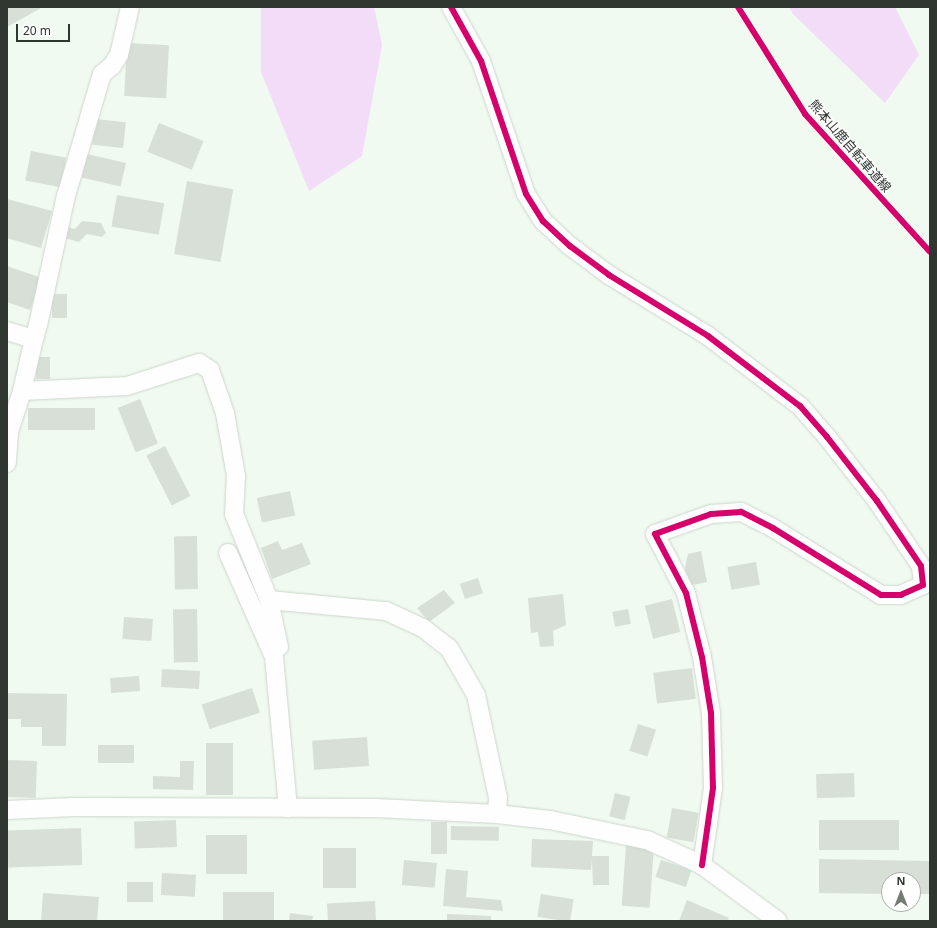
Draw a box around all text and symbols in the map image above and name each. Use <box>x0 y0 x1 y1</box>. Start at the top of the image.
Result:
scale bar <box>18 16 72 42</box>
text: 20 m <box>23 22 51 39</box>
street label: 熊本山鹿自転車道線 <box>806 97 894 195</box>
north arrow <box>881 872 921 912</box>
text: N <box>897 873 905 888</box>

